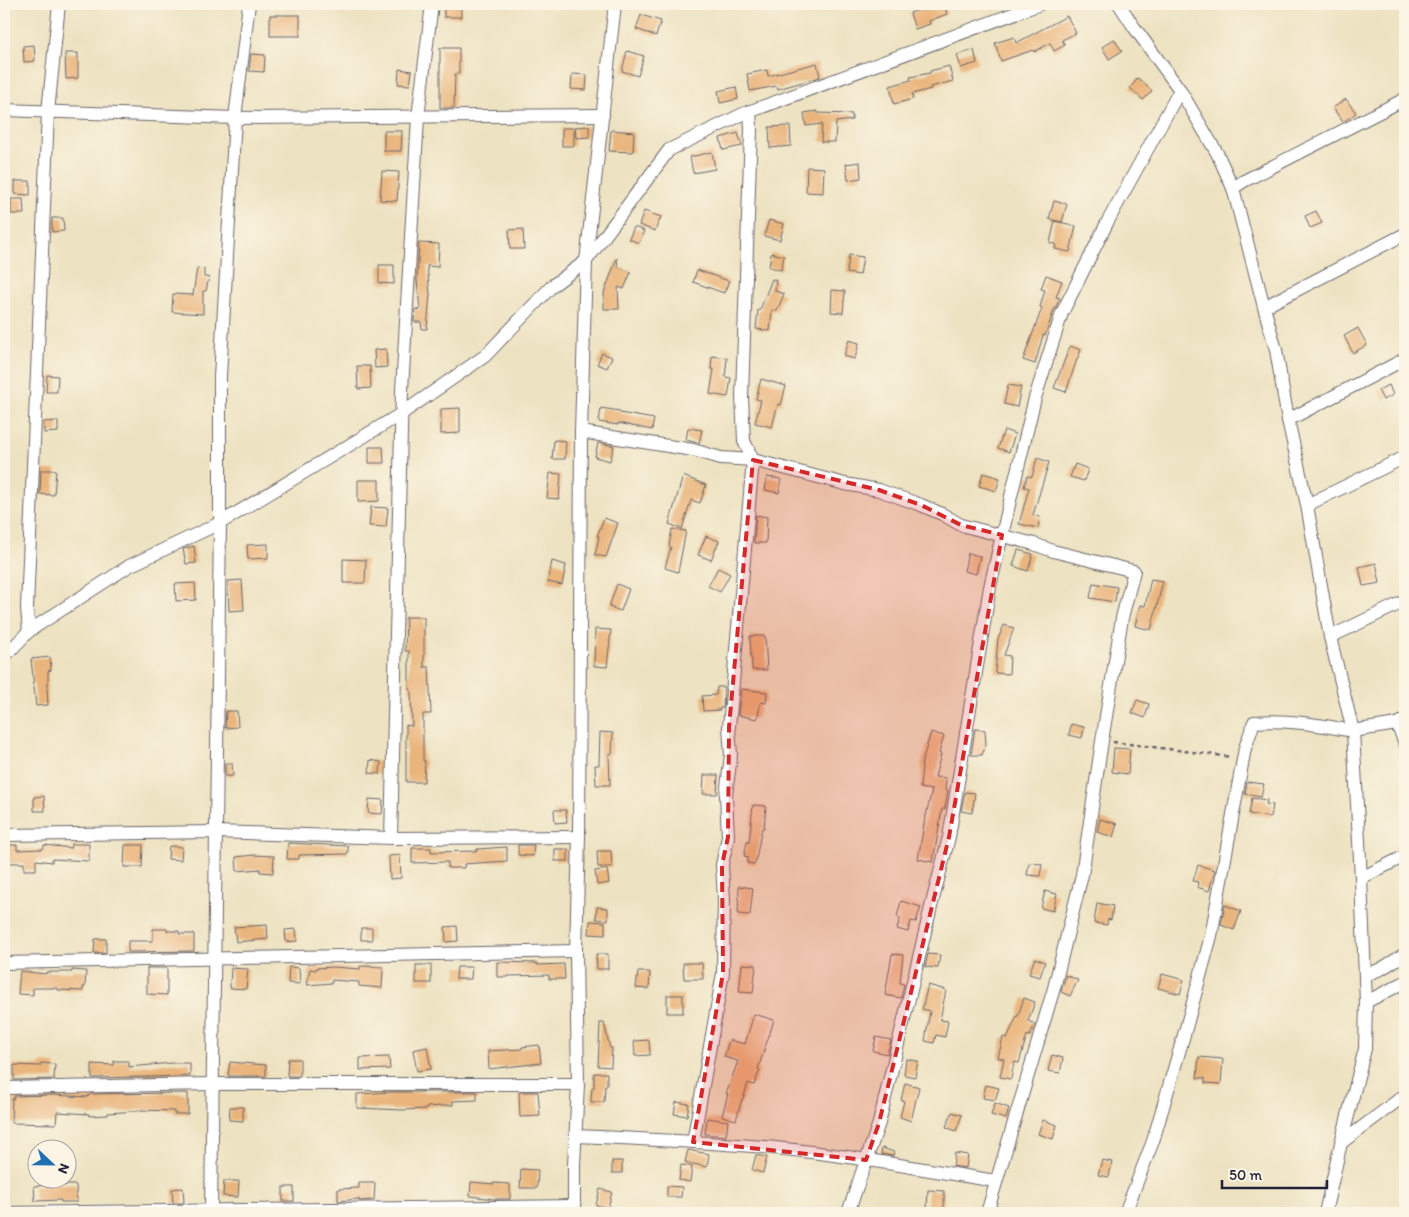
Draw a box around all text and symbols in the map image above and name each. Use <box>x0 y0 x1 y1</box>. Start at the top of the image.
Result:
north arrow <box>28 1140 78 1190</box>
scale bar <box>1222 1157 1326 1189</box>
text: N <box>54 1161 73 1176</box>
text: 50 m <box>1229 1166 1262 1184</box>

